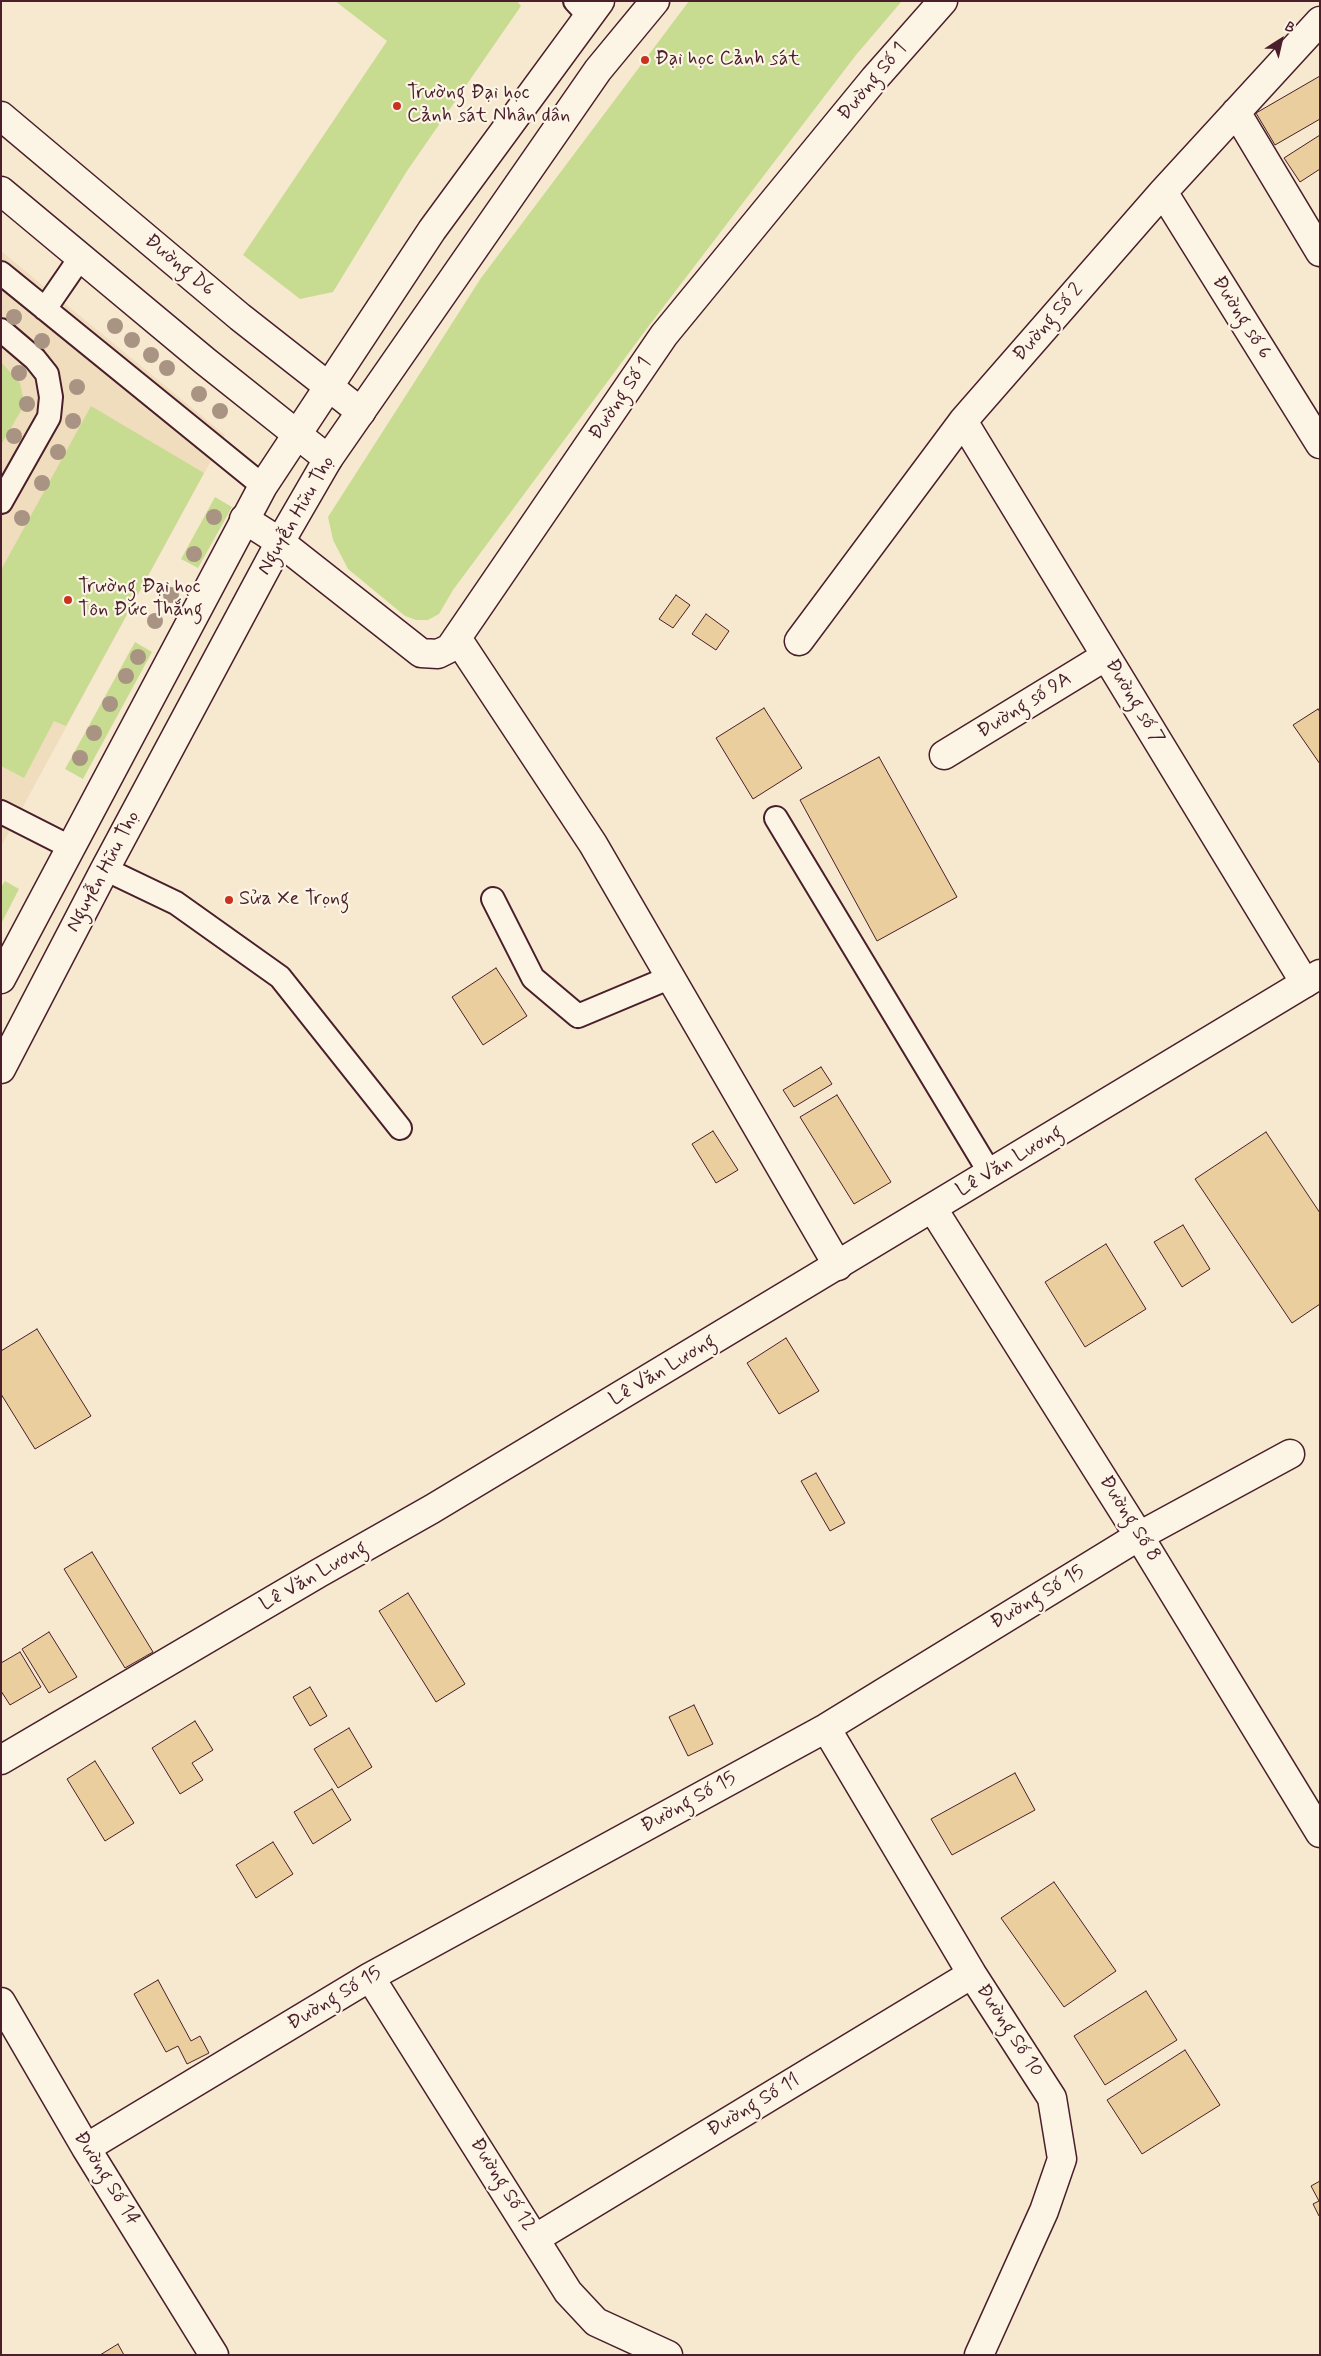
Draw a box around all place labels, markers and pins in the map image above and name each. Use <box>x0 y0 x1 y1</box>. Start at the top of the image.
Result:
place label: Đại học Cảnh sát <box>655 48 800 72</box>
marker: Đại học Cảnh sát <box>639 54 651 66</box>
place label: Trường Đại học Cảnh sát Nhân dân <box>407 82 570 129</box>
marker: Trường Đại học Cảnh sát Nhân dân <box>391 100 403 112</box>
place label: Trường Đại học Tôn Đức Thắng <box>78 576 203 623</box>
marker: Trường Đại học Tôn Đức Thắng <box>62 594 74 606</box>
place label: Sửa Xe Trọng <box>239 888 349 912</box>
marker: Sửa Xe Trọng <box>223 894 235 906</box>

